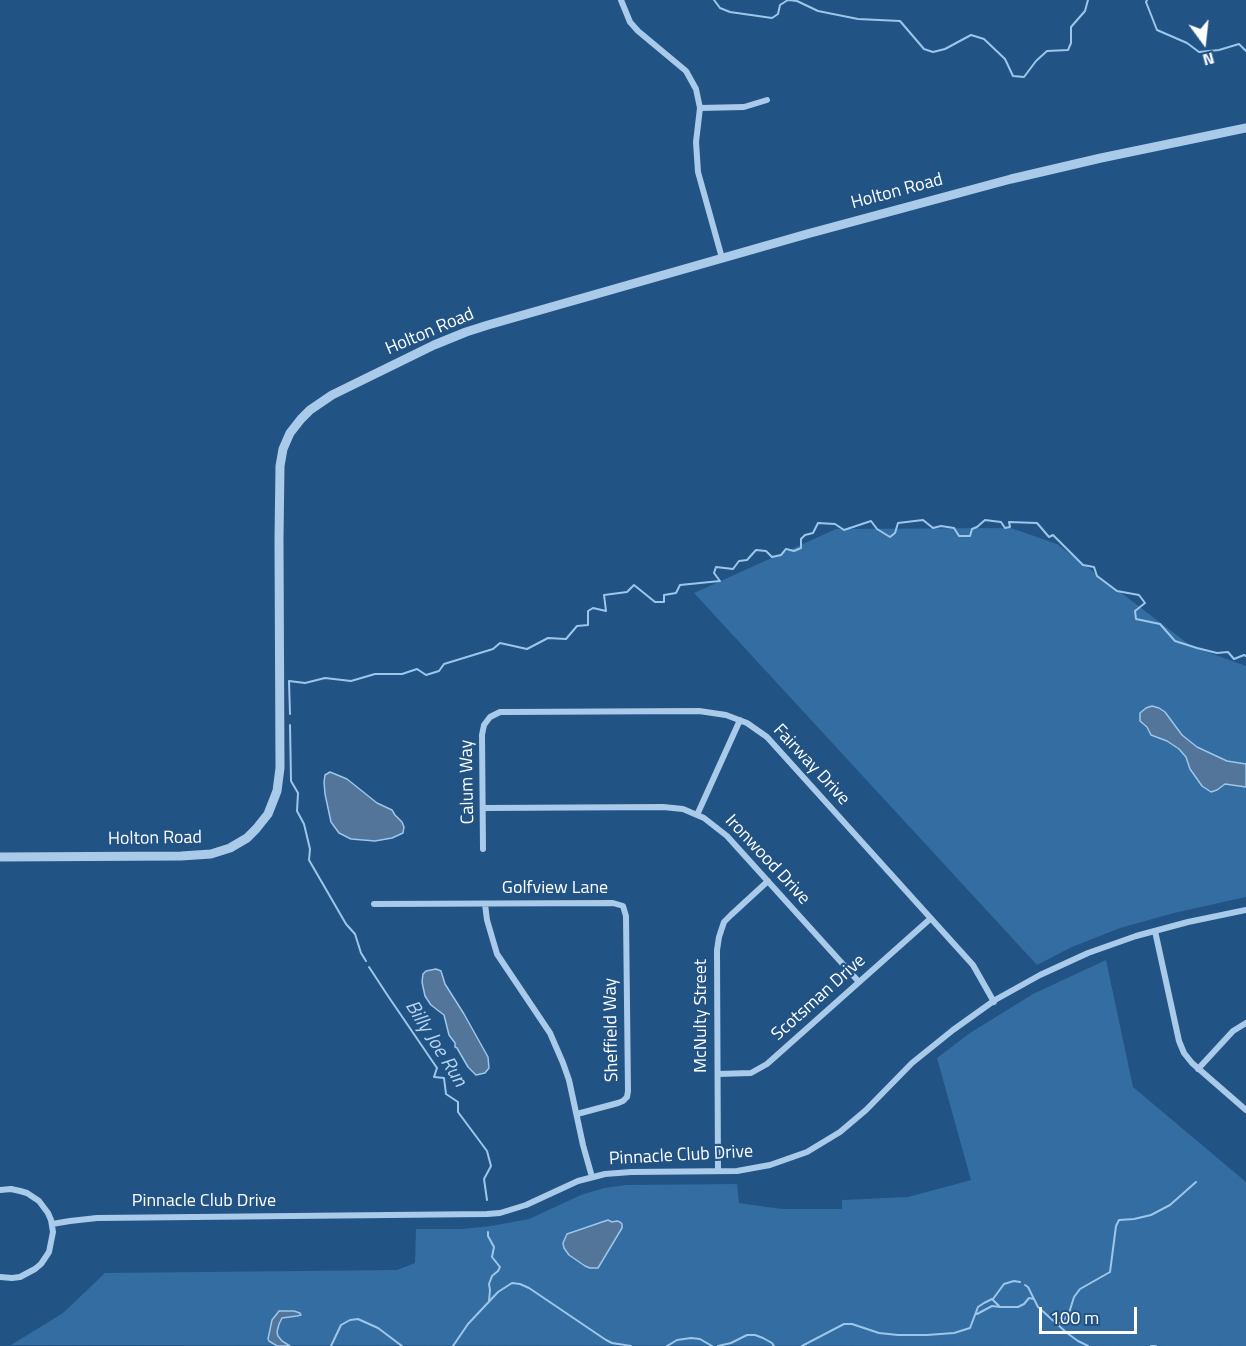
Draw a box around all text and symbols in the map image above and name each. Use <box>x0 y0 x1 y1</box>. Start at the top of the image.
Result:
north arrow <box>1174 12 1234 72</box>
text: N <box>1200 46 1217 72</box>
street label: Holton Road <box>849 169 945 215</box>
street label: Holton Road <box>382 304 478 360</box>
street label: Fairway Drive <box>768 720 854 810</box>
street label: Calum Way <box>456 739 480 825</box>
street label: Ironwood Drive <box>720 811 814 909</box>
street label: Holton Road <box>108 827 202 851</box>
street label: Golfview Lane <box>502 878 608 900</box>
street label: Scotsman Drive <box>768 950 870 1046</box>
street label: McNulty Street <box>691 959 713 1073</box>
street label: Sheffield Way <box>600 978 624 1082</box>
water label: Billy Joe Run <box>399 996 471 1092</box>
street label: Pinnacle Club Drive <box>608 1141 754 1171</box>
street label: Pinnacle Club Drive <box>132 1191 276 1213</box>
scale bar <box>1042 1295 1140 1333</box>
text: 100 m <box>1050 1304 1099 1331</box>

